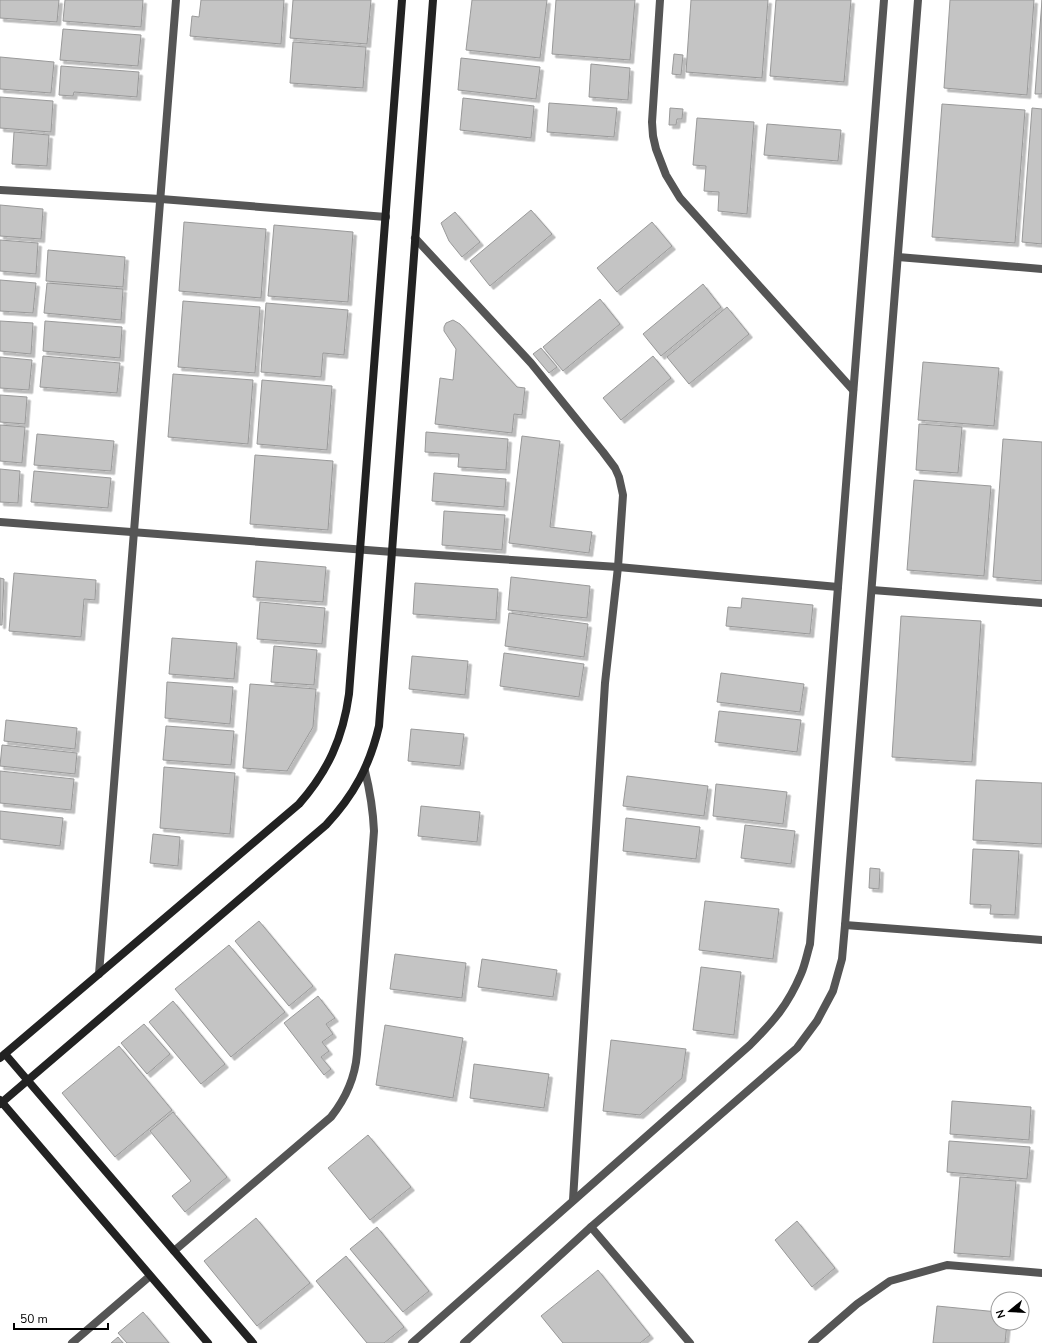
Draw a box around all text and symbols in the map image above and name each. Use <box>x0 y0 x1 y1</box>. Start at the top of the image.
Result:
north arrow <box>990 1291 1030 1331</box>
scale bar <box>14 1305 108 1331</box>
text: N <box>993 1308 1009 1320</box>
text: 50 m <box>20 1311 48 1327</box>

